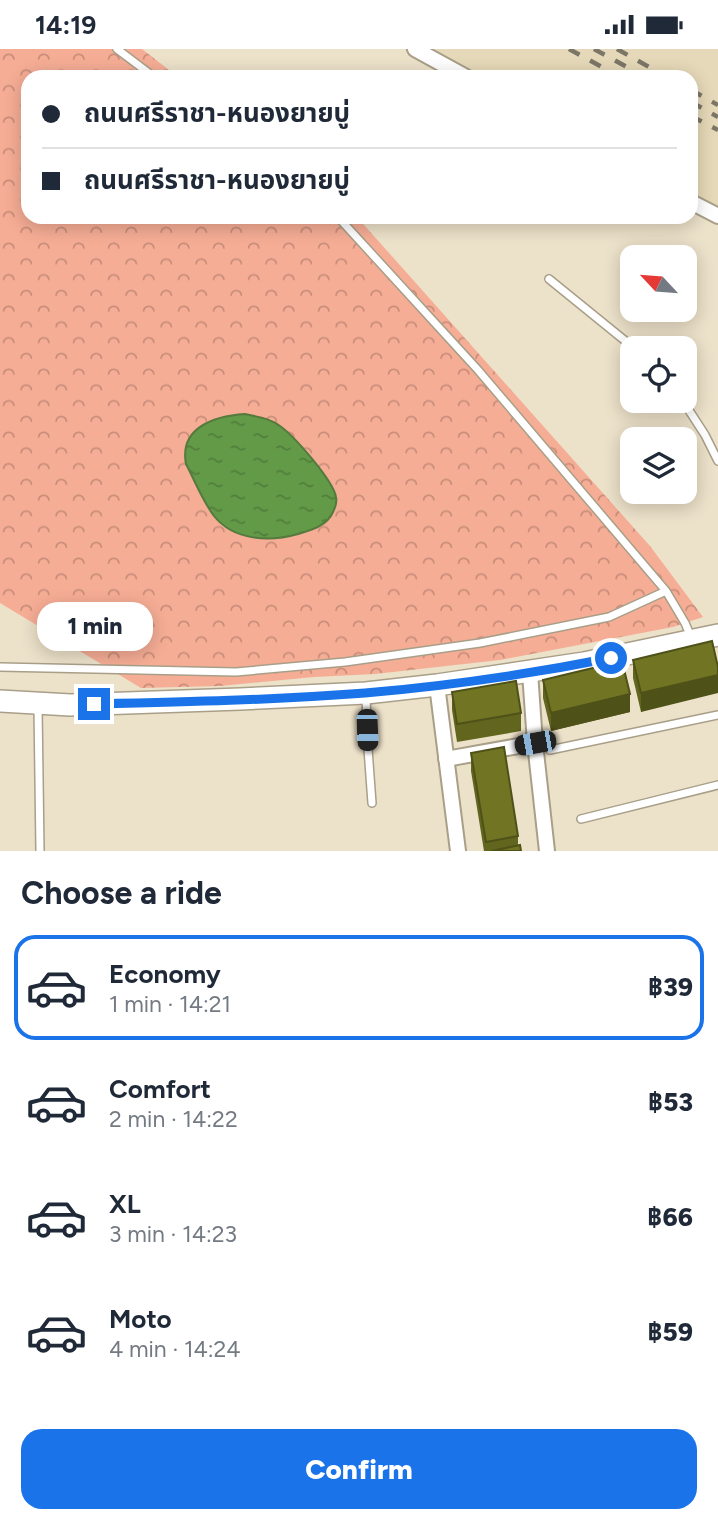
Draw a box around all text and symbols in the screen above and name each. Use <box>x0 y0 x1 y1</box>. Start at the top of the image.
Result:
text: 14:19 <box>35 9 96 41</box>
text: ถนนศรีราชา-หนองยายบู่ <box>84 97 350 129</box>
text: ถนนศรีราชา-หนองยายบู่ <box>84 164 350 196</box>
north arrow <box>620 245 696 322</box>
map controls <box>620 245 697 504</box>
button: locate <box>620 336 697 413</box>
button: layers <box>620 427 697 504</box>
callout: 1 min <box>36 603 152 651</box>
text: 1 min <box>68 612 122 640</box>
route start <box>595 642 627 674</box>
route end <box>78 688 110 720</box>
car <box>356 709 379 751</box>
car <box>513 729 558 757</box>
text: Choose a ride <box>21 874 222 912</box>
icon: car <box>25 956 88 1019</box>
text: Economy <box>109 958 221 990</box>
text: ฿39 <box>648 971 693 1003</box>
text: 1 min · 14:21 <box>109 990 231 1018</box>
icon: car <box>25 1071 88 1134</box>
text: Comfort <box>109 1073 211 1105</box>
text: ฿53 <box>648 1086 693 1118</box>
text: 2 min · 14:22 <box>109 1105 238 1133</box>
icon: car <box>25 1186 88 1249</box>
text: XL <box>109 1188 141 1220</box>
text: ฿66 <box>647 1201 693 1233</box>
text: 3 min · 14:23 <box>109 1220 237 1248</box>
icon: car <box>25 1301 88 1364</box>
text: Moto <box>109 1303 172 1335</box>
text: ฿59 <box>647 1316 693 1348</box>
text: 4 min · 14:24 <box>109 1335 241 1363</box>
button: Confirm <box>21 1429 697 1509</box>

